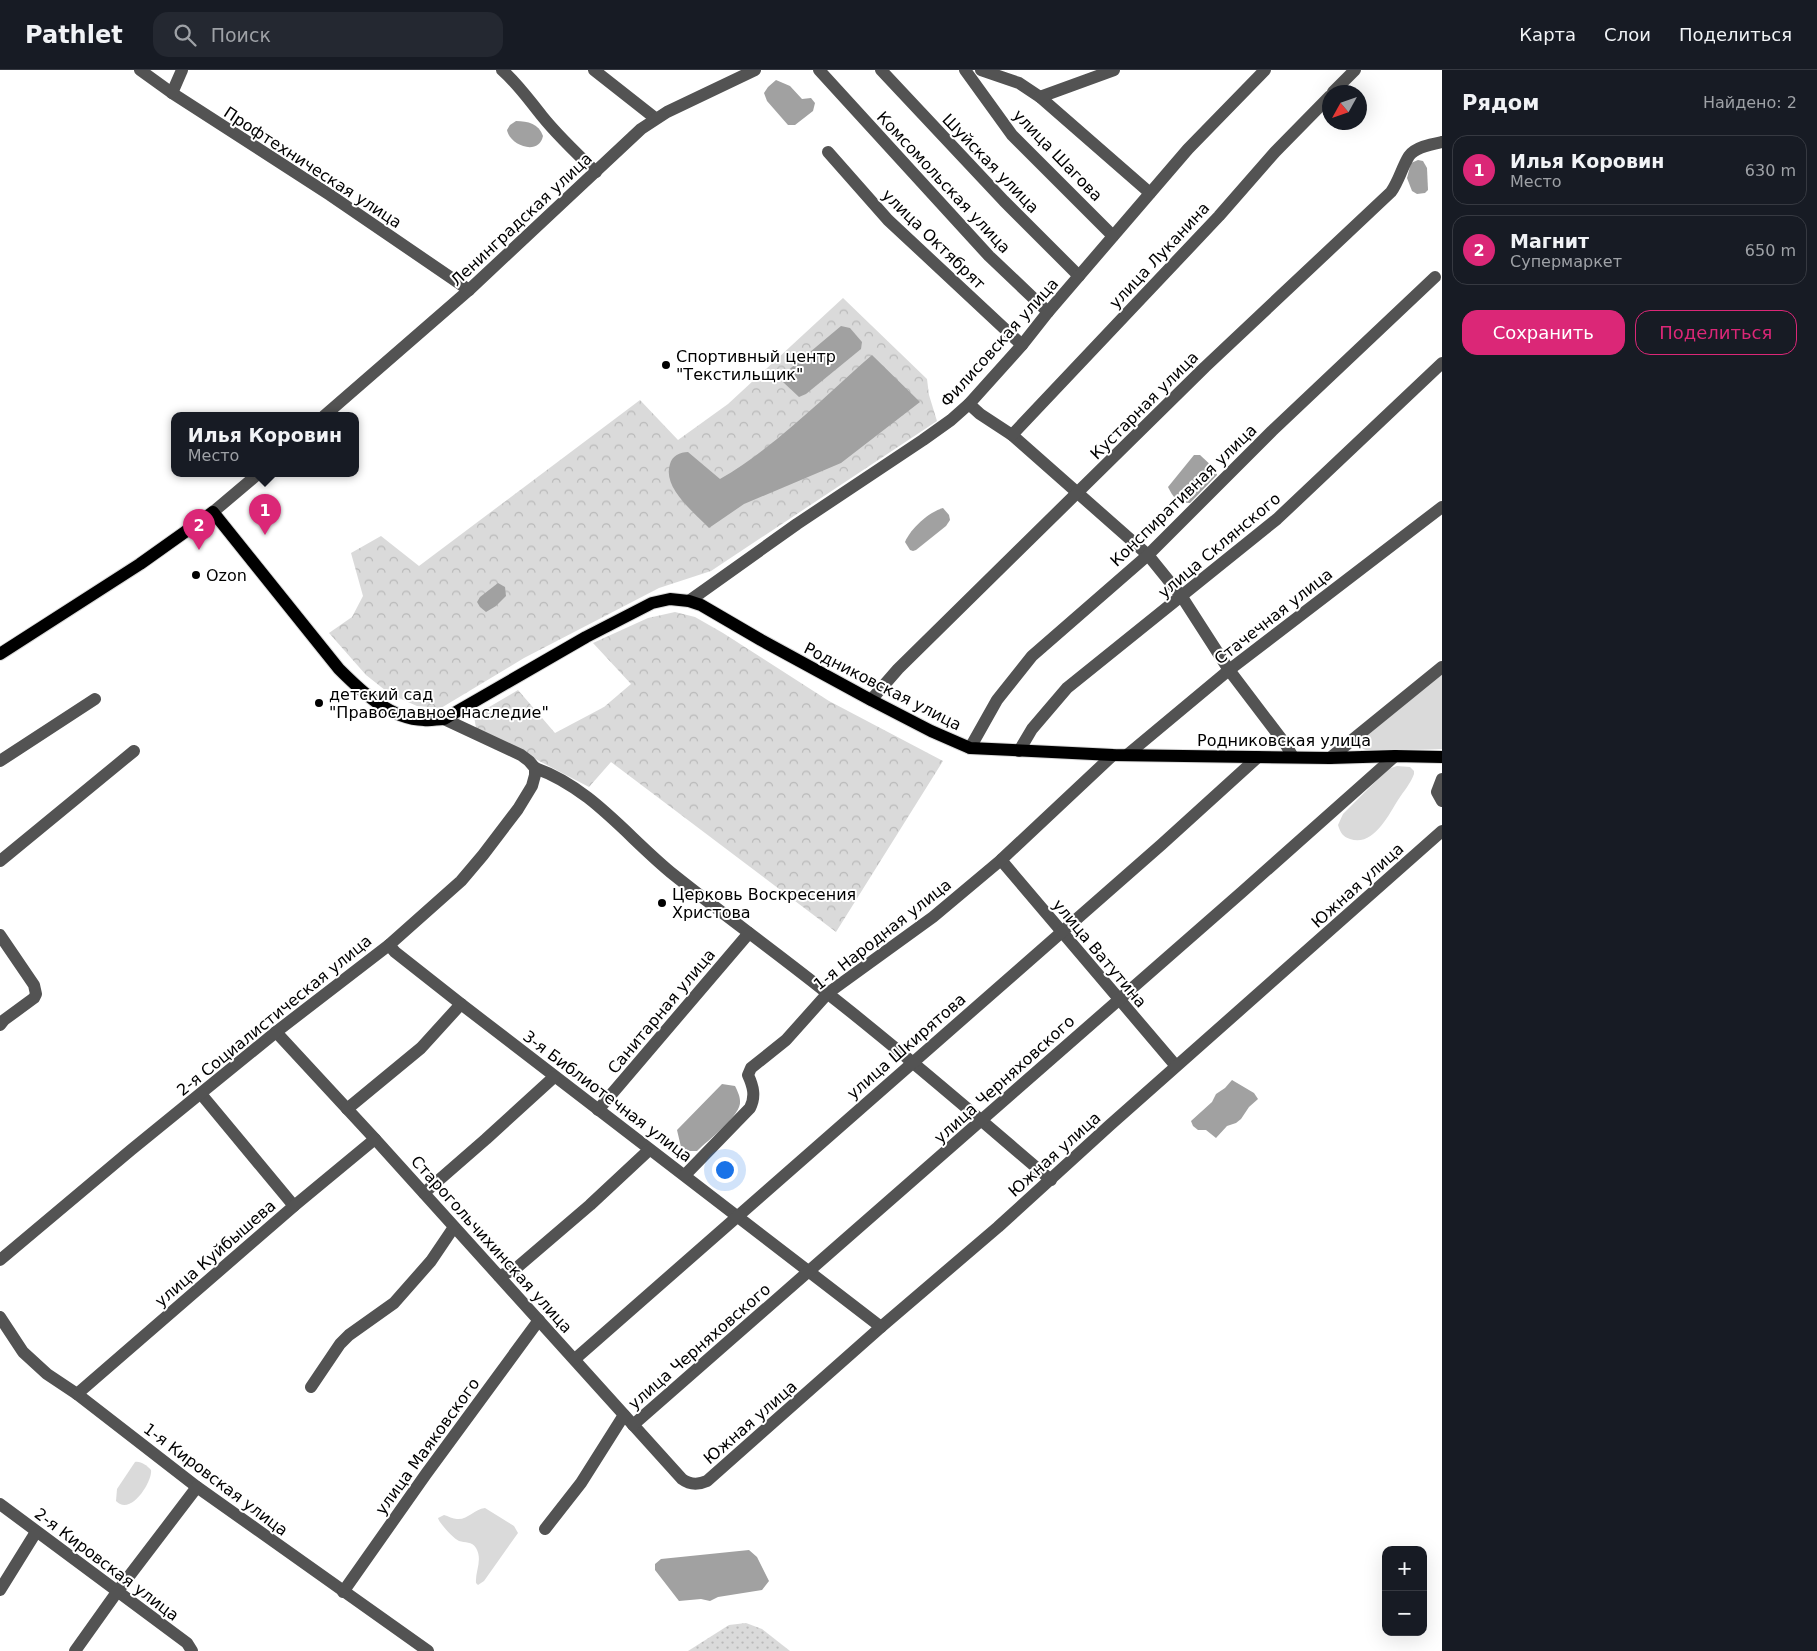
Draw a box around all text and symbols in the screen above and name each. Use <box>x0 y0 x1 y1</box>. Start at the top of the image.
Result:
search box <box>153 12 503 57</box>
text: Pathlet <box>25 21 123 49</box>
icon: search <box>171 21 199 49</box>
text: Поиск <box>211 24 271 46</box>
text: Карта <box>1519 24 1576 45</box>
text: Слои <box>1604 24 1651 45</box>
text: Поделиться <box>1679 24 1792 45</box>
north arrow <box>1322 85 1367 130</box>
text: Рядом <box>1462 91 1539 115</box>
text: Найдено: 2 <box>1703 93 1797 112</box>
street label: Профтехническая улица <box>220 103 405 232</box>
street label: улица Шагова <box>1009 106 1106 205</box>
street label: Комсомольская улица <box>873 107 1014 257</box>
street label: Шуйская улица <box>938 110 1043 217</box>
street label: Ленинградская улица <box>447 149 596 290</box>
text: Илья Коровин <box>1510 150 1664 172</box>
text: 1 <box>1473 161 1485 180</box>
text: 630 m <box>1745 161 1796 180</box>
text: Место <box>1510 172 1562 191</box>
street label: улица Октябрят <box>878 185 989 293</box>
street label: улица Луканина <box>1105 198 1213 312</box>
text: Магнит <box>1510 230 1589 252</box>
text: 2 <box>1473 241 1485 260</box>
text: 650 m <box>1745 241 1796 260</box>
text: Супермаркет <box>1510 252 1622 271</box>
street label: Филисовская улица <box>937 274 1062 411</box>
button: Сохранить <box>1462 310 1625 355</box>
button: Поделиться <box>1635 310 1797 355</box>
place label: Спортивный центр "Текстильщик" <box>676 347 836 384</box>
street label: Кустарная улица <box>1086 347 1202 463</box>
marker: Спортивный центр "Текстильщик" <box>660 359 672 371</box>
popup <box>171 412 359 477</box>
street label: Конспиративная улица <box>1106 420 1260 570</box>
text: Илья Коровин <box>188 424 342 446</box>
text: Место <box>188 446 239 465</box>
street label: улица Склянского <box>1154 489 1284 602</box>
pin: 1 <box>249 494 281 535</box>
pin: 2 <box>183 509 215 550</box>
street label: Стачечная улица <box>1210 564 1336 668</box>
place label: Ozon <box>206 566 247 585</box>
marker: Ozon <box>190 569 202 581</box>
street label: Родниковская улица <box>801 638 965 734</box>
place label: детский сад "Православное наследие" <box>329 685 549 722</box>
marker: детский сад "Православное наследие" <box>313 697 325 709</box>
street label: Родниковская улица <box>1197 731 1371 750</box>
street label: Южная улица <box>1307 839 1407 932</box>
street label: 1-я Народная улица <box>810 875 955 994</box>
place label: Церковь Воскресения Христова <box>672 885 856 922</box>
street label: улица Ватутина <box>1049 895 1150 1011</box>
marker: Церковь Воскресения Христова <box>656 897 668 909</box>
street label: 2-я Социалистическая улица <box>173 931 375 1100</box>
street label: Санитарная улица <box>604 945 719 1078</box>
street label: улица Шкирятова <box>843 990 970 1103</box>
street label: улица Черняховского <box>930 1011 1078 1147</box>
street label: 3-я Библиотечная улица <box>519 1027 696 1166</box>
street label: Южная улица <box>1004 1108 1104 1201</box>
street label: Старогольчихинская улица <box>407 1152 576 1337</box>
your location <box>712 1157 738 1183</box>
street label: улица Куйбышева <box>151 1196 279 1311</box>
street label: улица Черняховского <box>624 1279 774 1413</box>
street label: улица Маяковского <box>371 1374 483 1518</box>
street label: Южная улица <box>700 1377 801 1468</box>
street label: 1-я Кировская улица <box>140 1419 292 1540</box>
street label: 2-я Кировская улица <box>31 1504 183 1625</box>
map controls <box>1382 1546 1427 1636</box>
button: + <box>1382 1546 1427 1591</box>
button: − <box>1382 1591 1427 1636</box>

